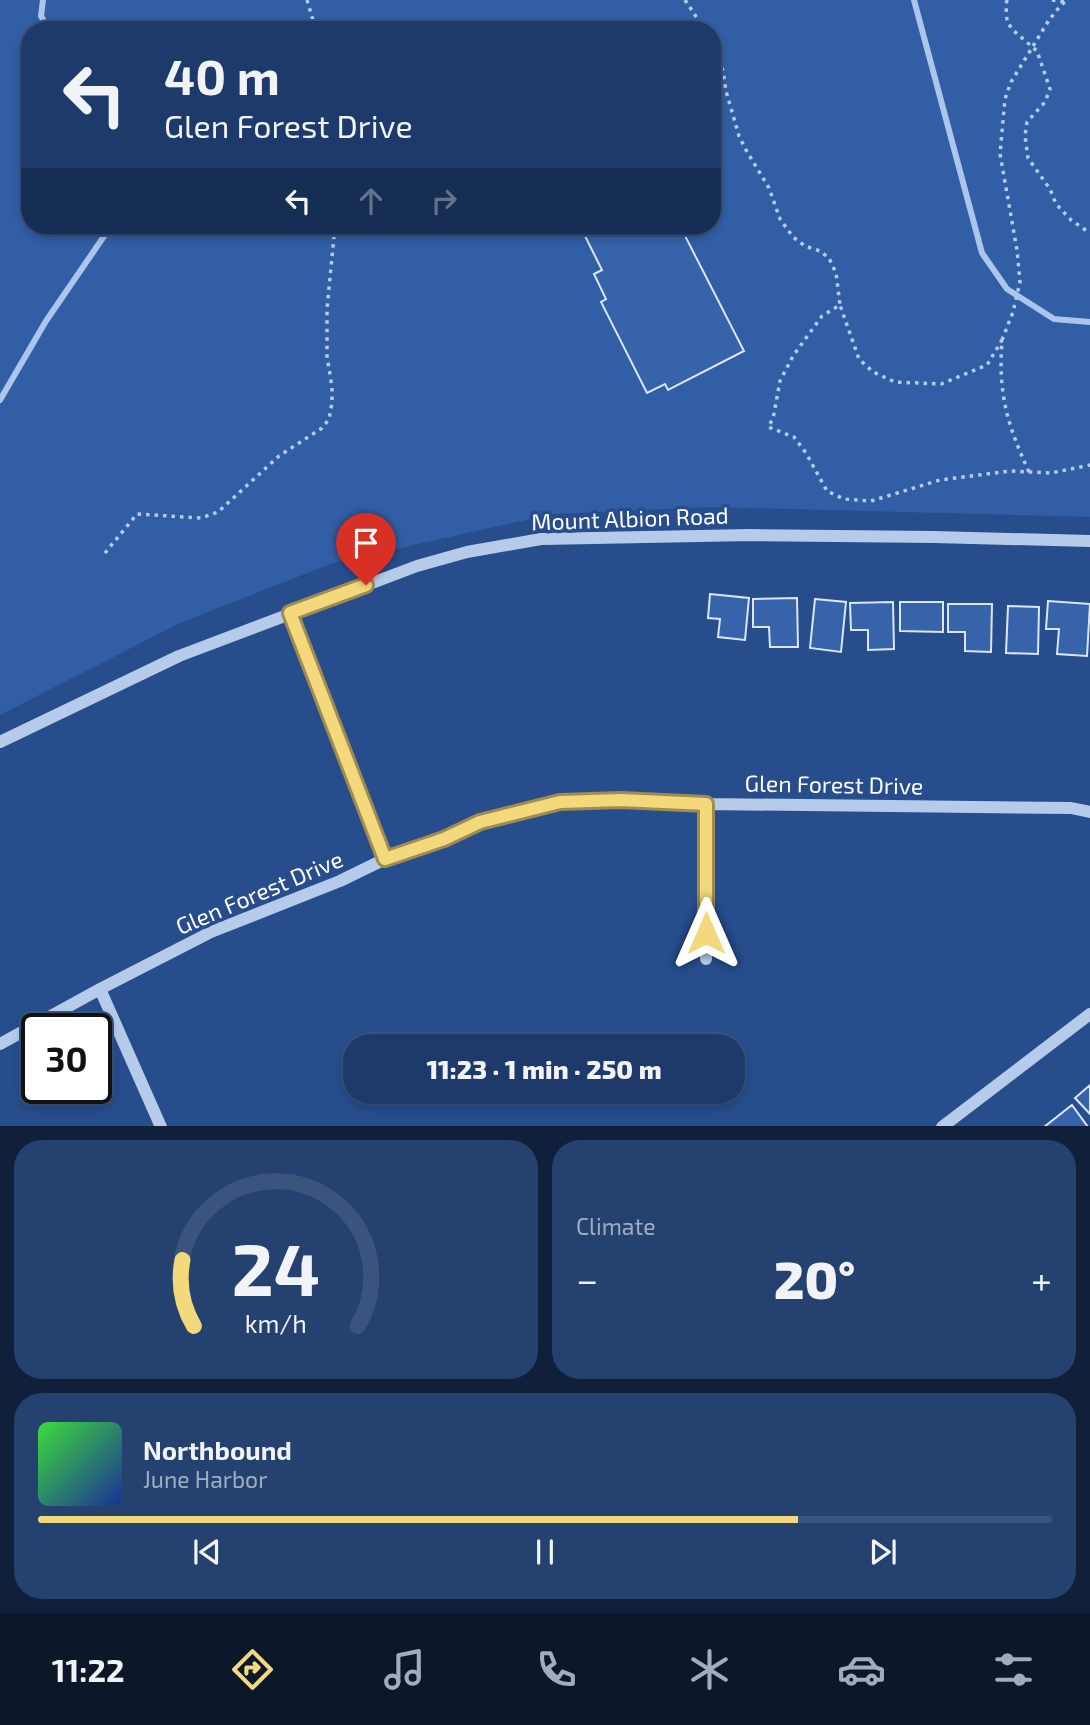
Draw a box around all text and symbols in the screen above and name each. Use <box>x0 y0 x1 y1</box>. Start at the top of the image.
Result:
text: 40 m <box>164 46 280 105</box>
icon: left <box>49 49 140 140</box>
text: Glen Forest Drive <box>164 106 413 144</box>
icon: left <box>279 182 317 220</box>
icon: ahead <box>352 182 390 220</box>
icon: right <box>425 182 463 220</box>
street label: Mount Albion Road <box>531 501 729 535</box>
pin <box>336 513 396 585</box>
icon: arrive <box>347 524 385 562</box>
street label: Glen Forest Drive <box>744 768 924 800</box>
street label: Glen Forest Drive <box>171 844 347 940</box>
position arrow <box>669 896 743 970</box>
speed limit sign: 30 <box>21 1013 112 1104</box>
text: 11:23 · 1 min · 250 m <box>426 1053 662 1084</box>
text: Climate <box>576 1212 656 1240</box>
text: 24 <box>232 1223 320 1311</box>
text: 20° <box>774 1247 855 1309</box>
text: − <box>576 1256 598 1302</box>
text: + <box>1031 1256 1052 1302</box>
text: km/h <box>245 1307 307 1337</box>
text: Northbound <box>143 1434 292 1465</box>
text: June Harbor <box>143 1465 267 1493</box>
icon: previous <box>188 1533 226 1571</box>
icon: pause <box>526 1533 564 1571</box>
icon: next <box>864 1533 902 1571</box>
icon: directions <box>228 1645 277 1694</box>
icon: music <box>380 1645 429 1694</box>
icon: phone <box>532 1645 581 1694</box>
icon: climate <box>685 1645 734 1694</box>
icon: car <box>837 1645 886 1694</box>
icon: filters <box>989 1645 1038 1694</box>
text: 11:22 <box>52 1650 125 1688</box>

